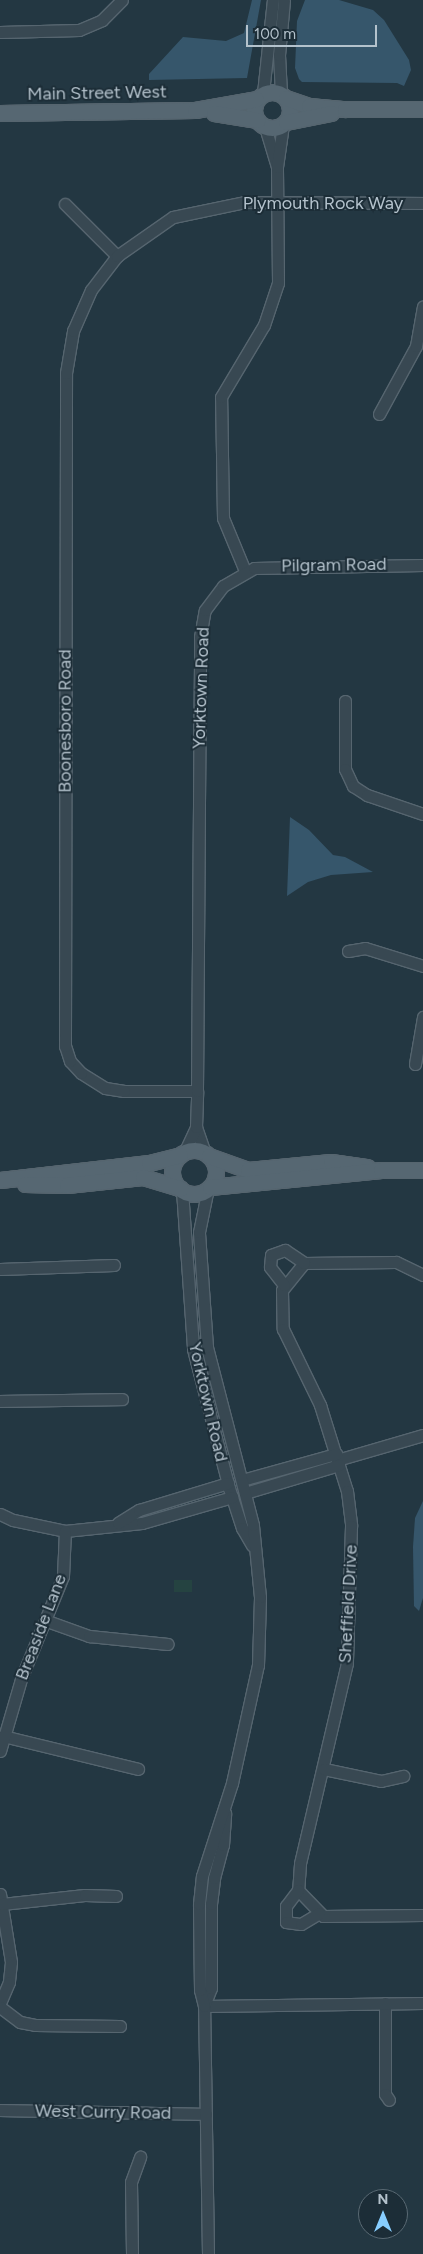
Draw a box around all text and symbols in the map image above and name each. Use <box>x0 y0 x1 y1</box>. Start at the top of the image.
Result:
scale bar <box>248 15 379 47</box>
text: 100 m <box>254 25 296 43</box>
street label: Main Street West <box>27 81 167 105</box>
street label: Plymouth Rock Way <box>243 192 403 214</box>
street label: Pilgram Road <box>281 553 387 577</box>
street label: Yorktown Road <box>188 627 214 749</box>
street label: Boonesboro Road <box>54 649 76 793</box>
street label: Yorktown Road <box>184 1340 232 1464</box>
street label: Sheffield Drive <box>334 1544 362 1664</box>
street label: Breaside Lane <box>11 1571 71 1683</box>
street label: West Curry Road <box>35 2100 171 2124</box>
north arrow <box>358 2189 408 2239</box>
text: N <box>378 2191 388 2208</box>

